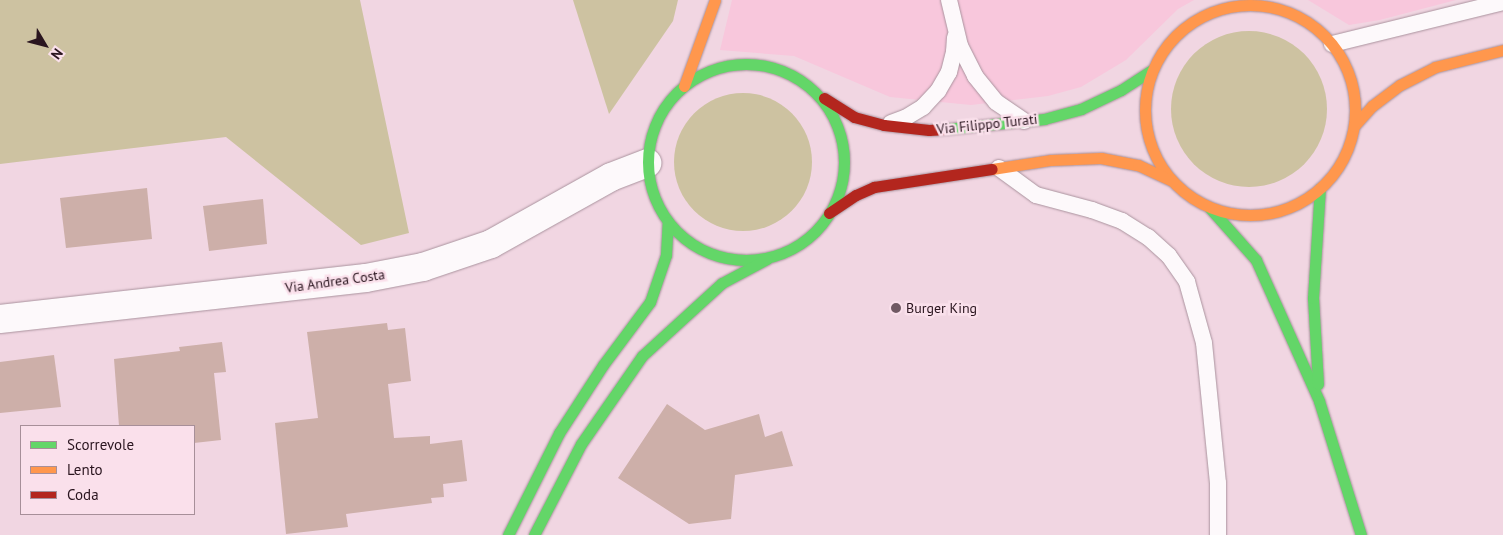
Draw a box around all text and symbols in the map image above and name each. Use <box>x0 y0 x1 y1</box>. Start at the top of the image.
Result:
north arrow <box>20 20 70 70</box>
text: N <box>47 45 67 63</box>
street label: Via Filippo Turati <box>936 110 1038 138</box>
street label: Via Andrea Costa <box>284 266 386 296</box>
place label: Burger King <box>906 300 977 316</box>
marker: Burger King <box>890 302 902 314</box>
legend <box>20 425 195 515</box>
text: Scorrevole <box>67 435 134 454</box>
text: Lento <box>67 460 103 479</box>
text: Coda <box>67 485 99 504</box>

